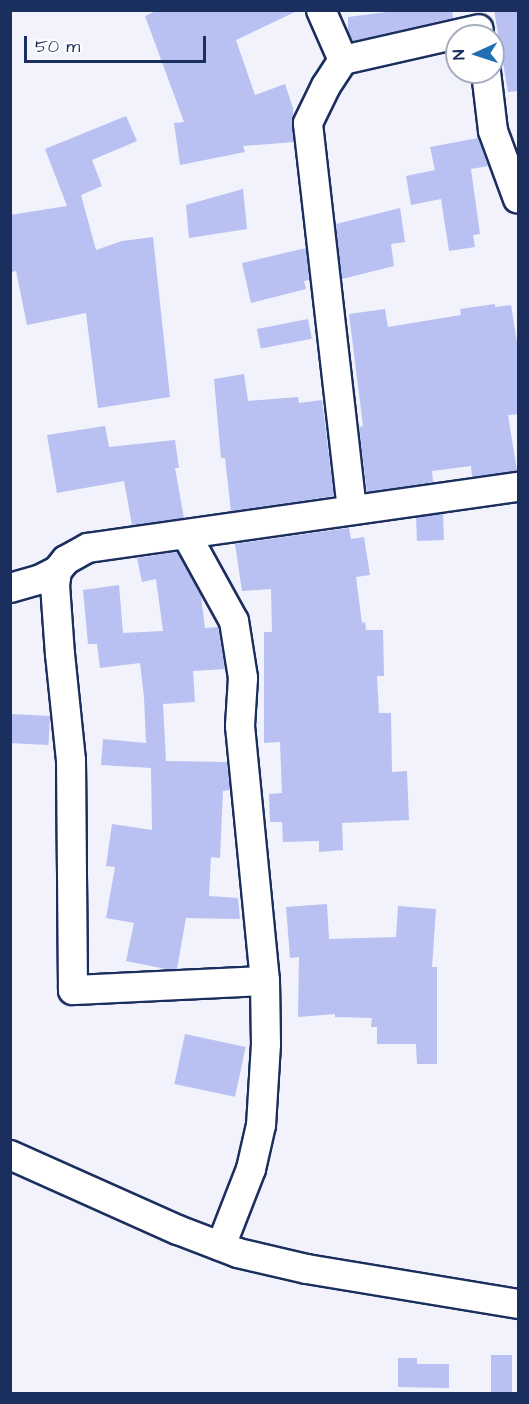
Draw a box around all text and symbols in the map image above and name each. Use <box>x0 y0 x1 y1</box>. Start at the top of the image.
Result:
scale bar <box>27 24 208 62</box>
north arrow <box>445 24 505 84</box>
text: 50 m <box>35 34 80 59</box>
text: N <box>448 49 470 60</box>

